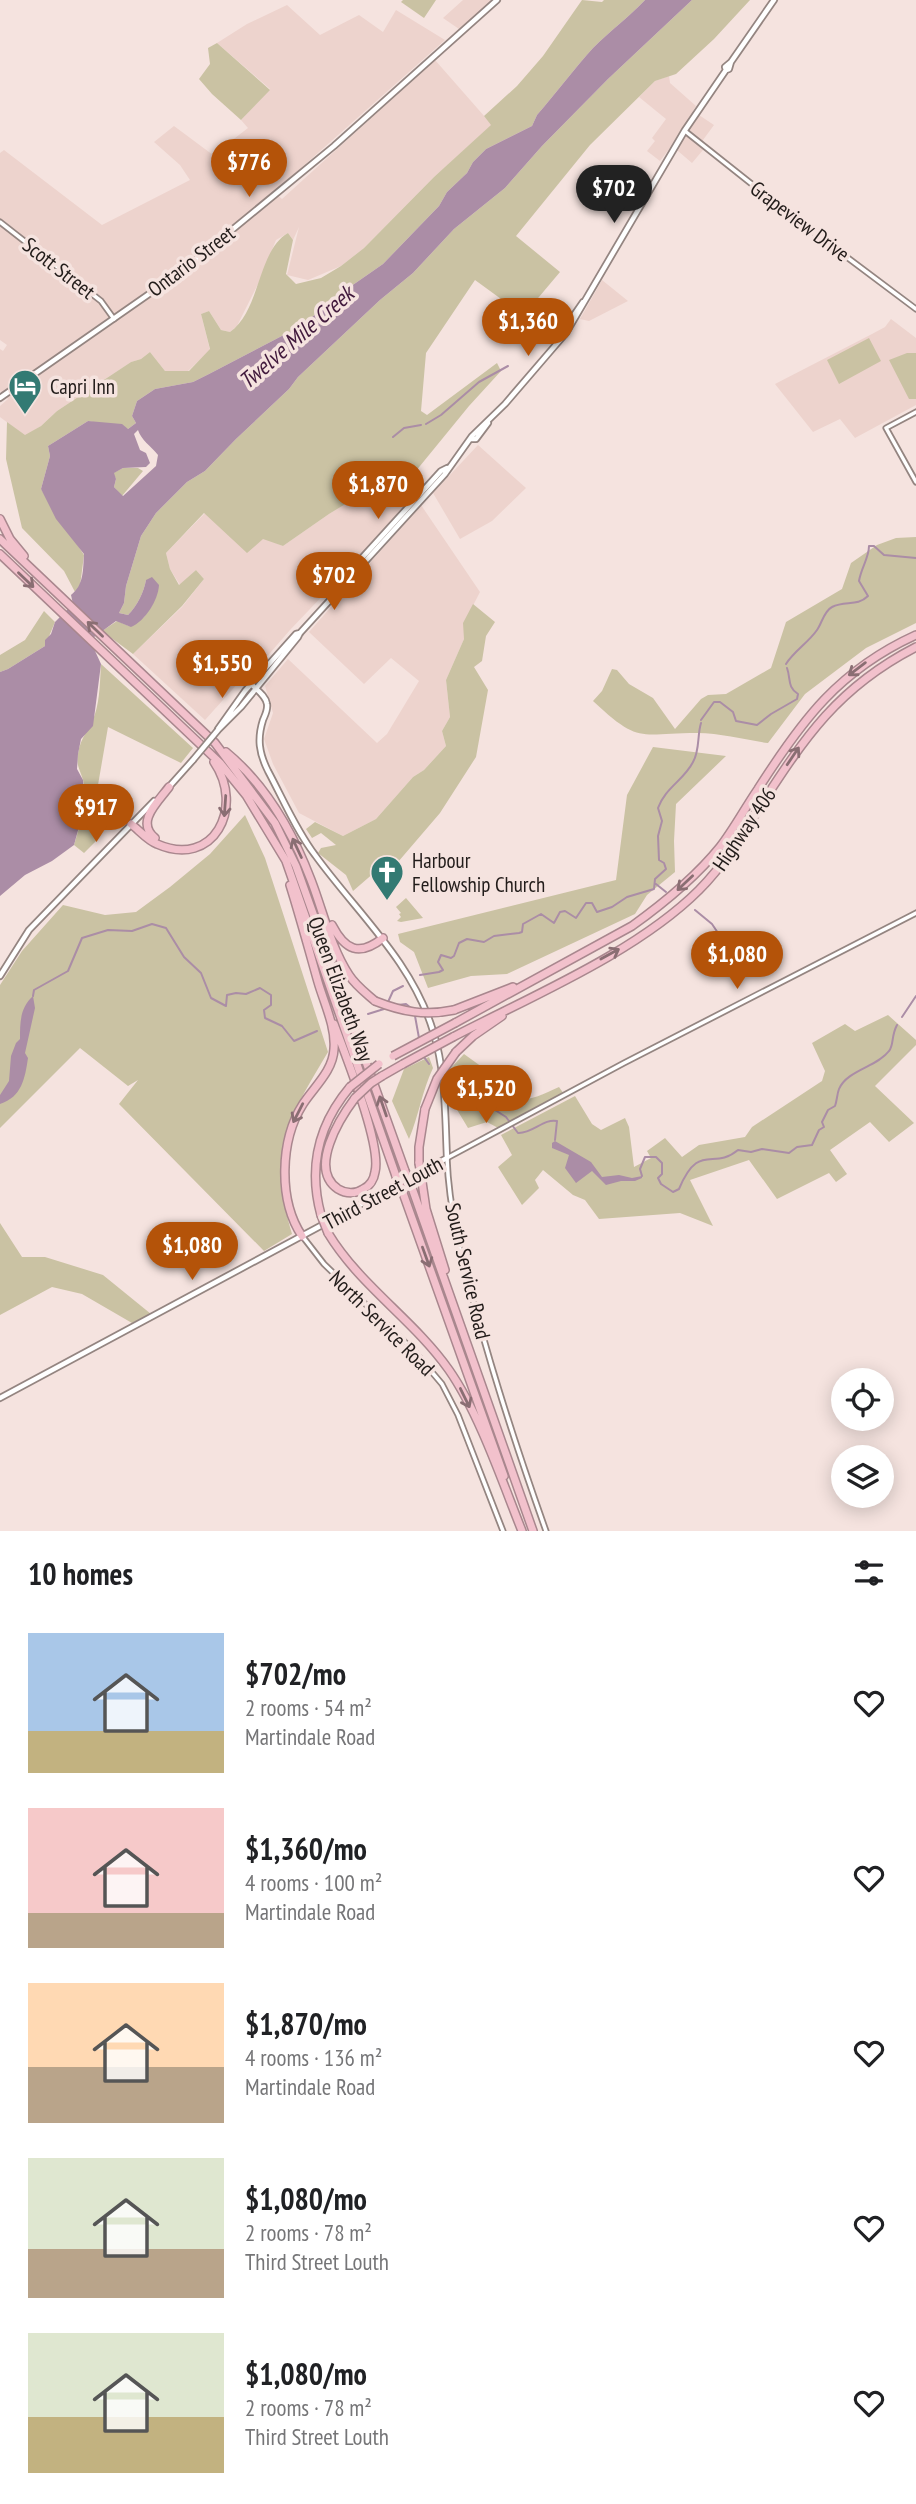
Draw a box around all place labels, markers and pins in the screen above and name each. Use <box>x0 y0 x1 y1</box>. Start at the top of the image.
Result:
pin: $776 <box>208 140 290 199</box>
pin: $702 <box>573 166 655 225</box>
pin: $1,360 <box>471 298 585 358</box>
hotel icon: Capri Inn <box>6 367 44 416</box>
place label: Capri Inn <box>50 373 115 400</box>
pin: $1,870 <box>321 462 435 521</box>
pin: $702 <box>293 552 375 612</box>
pin: $1,550 <box>165 640 279 700</box>
pin: $917 <box>55 784 137 844</box>
place label: Harbour Fellowship Church <box>412 847 545 898</box>
church icon: Harbour Fellowship Church <box>368 853 406 902</box>
pin: $1,080 <box>680 932 794 991</box>
pin: $1,520 <box>429 1066 543 1125</box>
pin: $1,080 <box>135 1222 249 1282</box>

